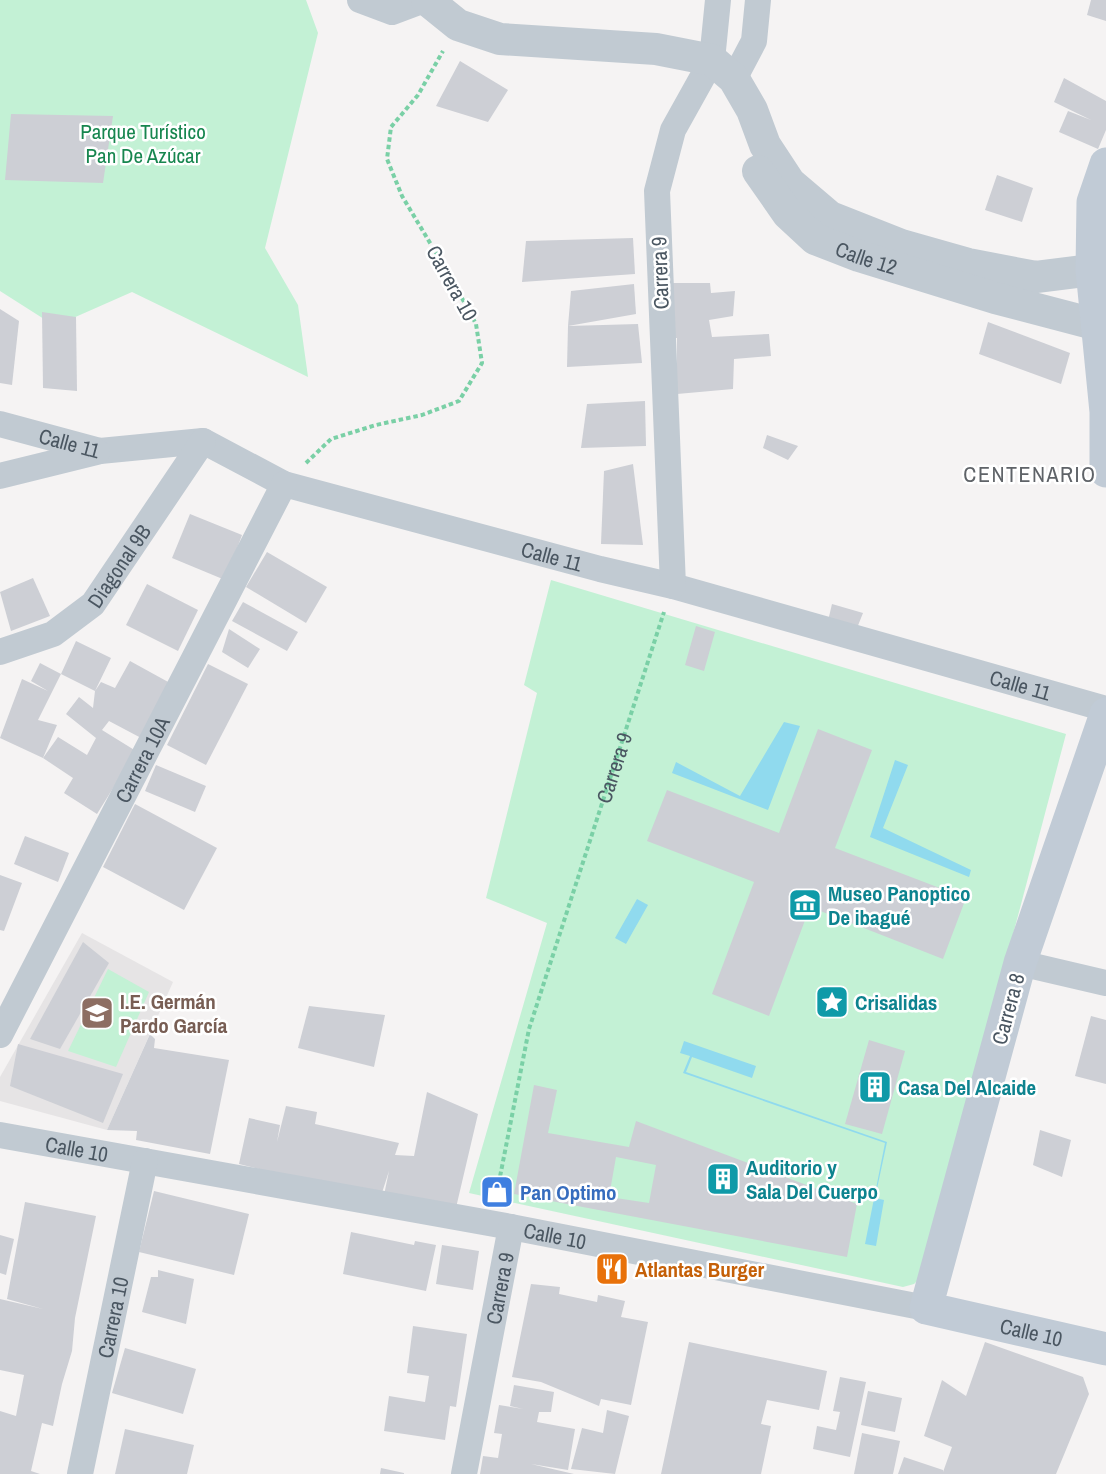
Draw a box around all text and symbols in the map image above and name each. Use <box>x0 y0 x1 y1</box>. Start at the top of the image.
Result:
park label: Parque Turístico Pan De Azúcar <box>80 117 206 170</box>
street label: Calle 12 <box>831 234 901 281</box>
street label: Carrera 9 <box>644 236 676 310</box>
street label: Carrera 10 <box>419 240 485 326</box>
street label: Calle 11 <box>36 421 104 465</box>
district label: CENTENARIO <box>963 459 1097 489</box>
street label: Diagonal 9B <box>80 518 157 613</box>
street label: Calle 11 <box>518 534 586 578</box>
street label: Calle 11 <box>987 662 1054 707</box>
street label: Carrera 10A <box>108 711 177 808</box>
street label: Carrera 9 <box>589 729 639 807</box>
place label: Museo Panoptico De ibagué <box>828 879 971 932</box>
museum icon: Museo Panoptico De ibagué <box>787 887 823 923</box>
street label: Carrera 8 <box>985 970 1031 1048</box>
place icon: Crisalidas <box>814 984 850 1020</box>
place label: I.E. Germán Pardo García <box>120 987 228 1040</box>
place label: Crisalidas <box>855 988 937 1017</box>
school or university icon: I.E. Germán Pardo García <box>79 995 115 1031</box>
building icon: Casa Del Alcaide <box>857 1069 893 1105</box>
place label: Casa Del Alcaide <box>898 1073 1036 1102</box>
street label: Calle 10 <box>43 1129 110 1169</box>
place label: Auditorio y Sala Del Cuerpo <box>746 1153 878 1206</box>
building icon: Auditorio y Sala Del Cuerpo <box>705 1161 741 1197</box>
shop icon: Pan Optimo <box>479 1174 515 1210</box>
place label: Pan Optimo <box>520 1178 617 1207</box>
street label: Calle 10 <box>521 1215 589 1256</box>
street label: Carrera 9 <box>478 1250 520 1327</box>
restaurant icon: Atlantas Burger <box>594 1251 630 1287</box>
place label: Atlantas Burger <box>635 1255 764 1284</box>
street label: Carrera 10 <box>90 1274 135 1361</box>
street label: Calle 10 <box>997 1311 1065 1353</box>

